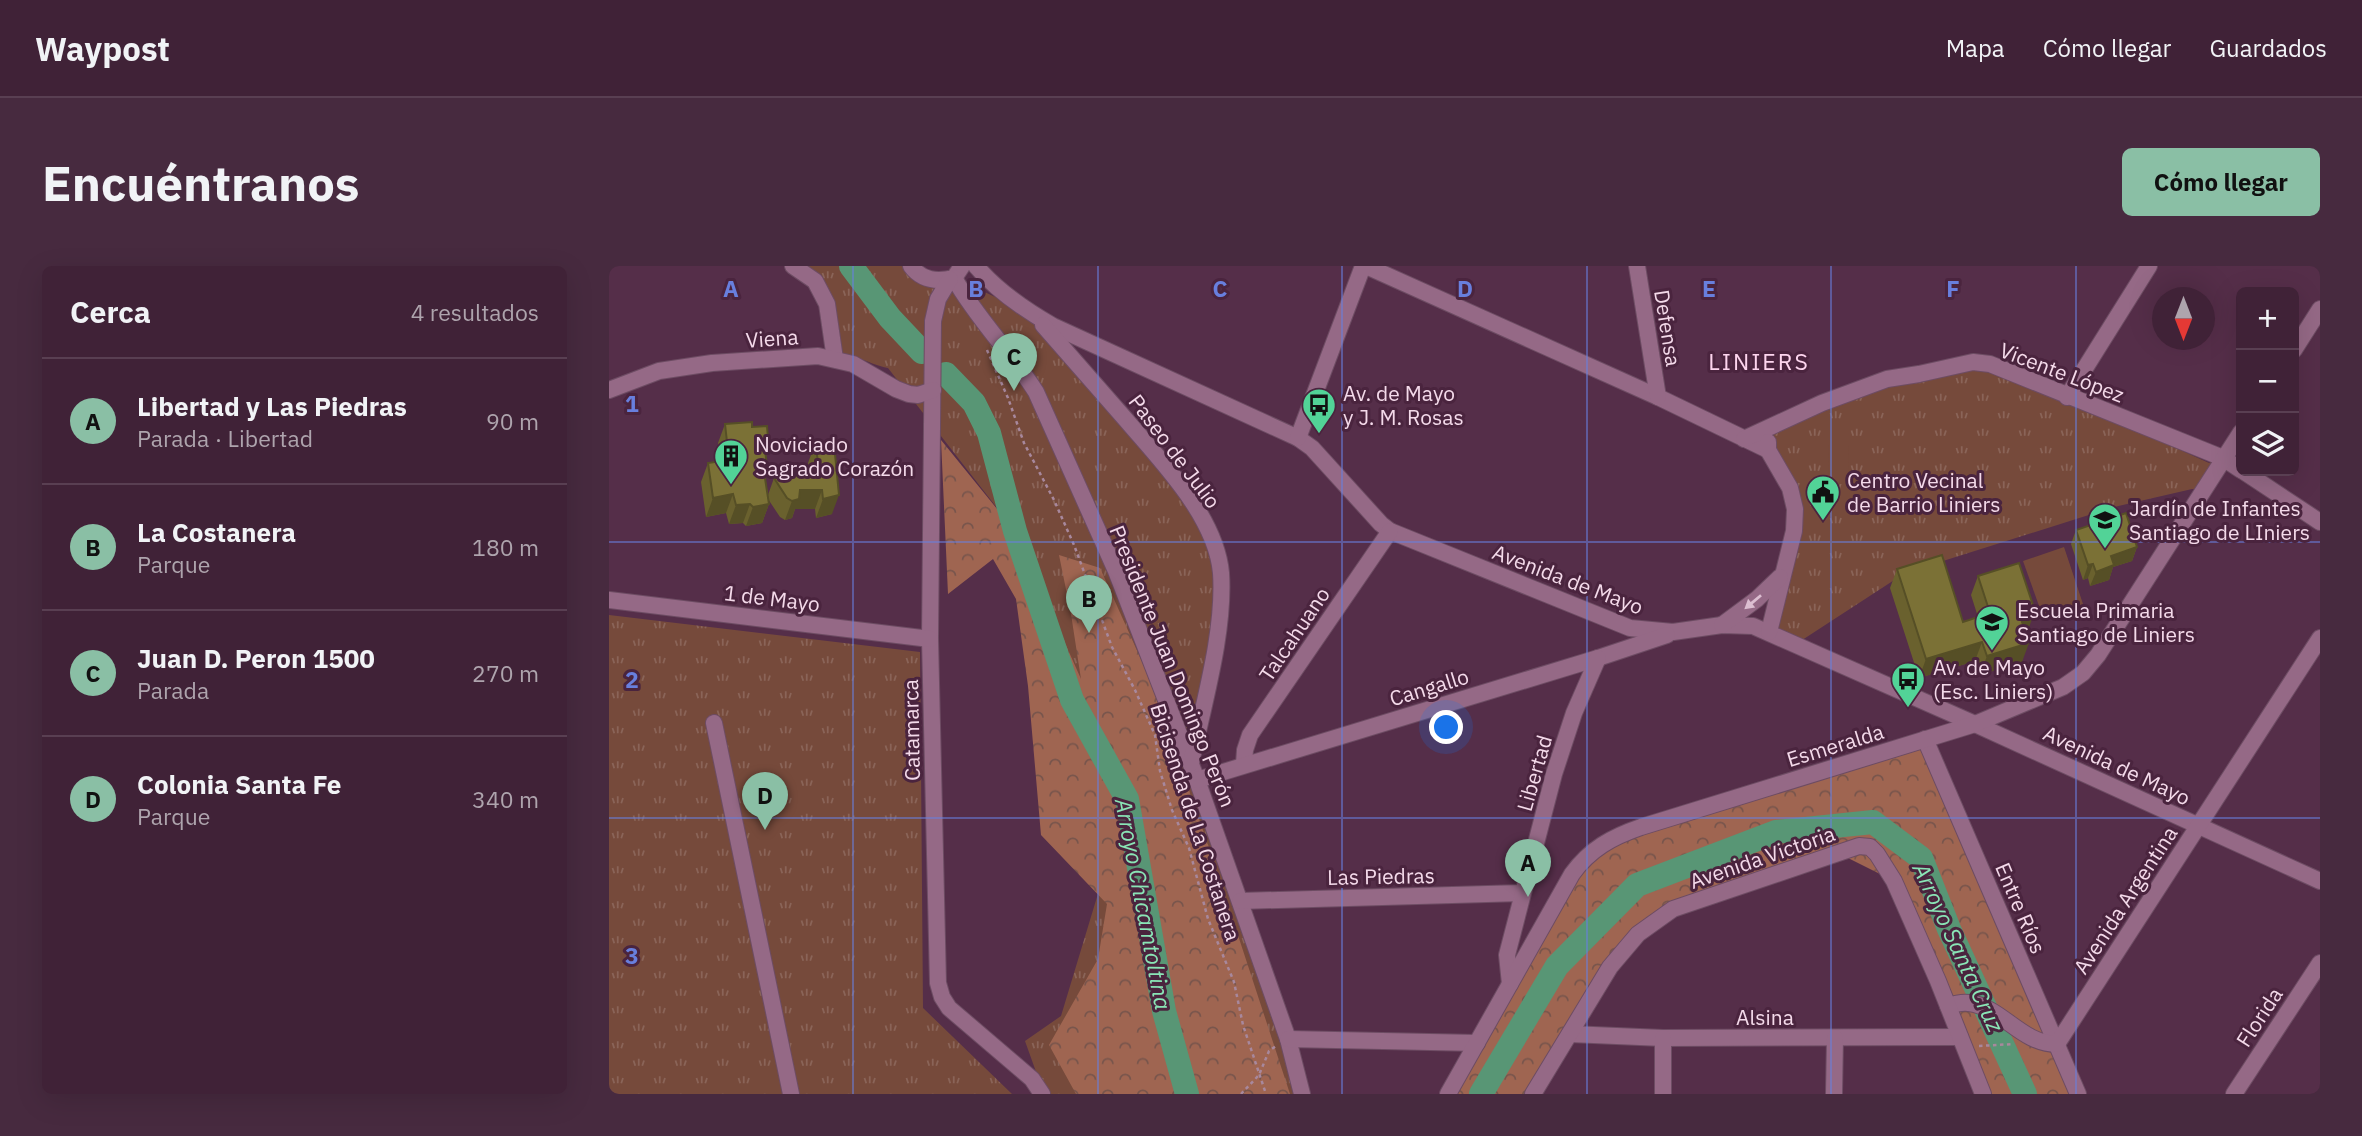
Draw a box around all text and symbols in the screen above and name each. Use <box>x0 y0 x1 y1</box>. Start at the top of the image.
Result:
text: Waypost <box>35 27 170 70</box>
text: Mapa <box>1946 32 2005 64</box>
text: Cómo llegar <box>2043 32 2171 64</box>
text: Guardados <box>2209 32 2327 64</box>
button: Cómo llegar <box>2122 148 2320 216</box>
text: Encuéntranos <box>42 151 360 214</box>
text: A <box>723 273 739 303</box>
text: B <box>968 273 984 303</box>
text: C <box>1213 273 1228 303</box>
text: D <box>1457 273 1473 303</box>
text: E <box>1702 273 1716 303</box>
text: F <box>1946 273 1960 303</box>
north arrow <box>2152 287 2215 350</box>
map controls <box>2236 287 2299 476</box>
button: + <box>2236 287 2299 350</box>
street label: Defensa <box>1648 288 1688 368</box>
text: Cerca <box>70 292 151 331</box>
text: 4 resultados <box>411 297 539 327</box>
street label: Viena <box>745 322 799 354</box>
pin: C <box>991 333 1037 391</box>
street label: Vicente López <box>1996 335 2128 409</box>
district label: LINIERS <box>1708 346 1810 376</box>
button: − <box>2236 350 2299 413</box>
place label: Av. de Mayo y J. M. Rosas <box>1343 379 1464 431</box>
bus stop icon: Av. de Mayo y J. M. Rosas <box>1300 386 1338 435</box>
text: 1 <box>625 388 639 418</box>
street label: Paseo de Julio <box>1123 388 1227 514</box>
text: Libertad y Las Piedras <box>137 389 407 423</box>
text: A <box>85 406 101 436</box>
text: 90 m <box>486 406 539 436</box>
button: layers <box>2236 413 2299 476</box>
text: Parada · Libertad <box>137 423 313 453</box>
place label: Noviciado Sagrado Corazón <box>755 430 914 482</box>
building icon: Noviciado Sagrado Corazón <box>712 437 750 486</box>
place label: Centro Vecinal de Barrio Liniers <box>1847 466 2000 518</box>
public building icon: Centro Vecinal de Barrio Liniers <box>1804 473 1842 522</box>
place label: Jardín de Infantes Santiago de LIniers <box>2129 494 2310 546</box>
school or university icon: Jardín de Infantes Santiago de LIniers <box>2086 501 2124 550</box>
text: La Costanera <box>137 515 296 549</box>
street label: Presidente Juan Domingo Perón <box>1104 521 1242 811</box>
text: B <box>85 532 101 562</box>
text: 180 m <box>472 532 539 562</box>
street label: Avenida de Mayo <box>1489 537 1647 621</box>
text: Parque <box>137 549 210 579</box>
pin: B <box>1066 575 1112 633</box>
street label: 1 de Mayo <box>722 578 822 618</box>
street label: Talcahuano <box>1252 581 1336 687</box>
one-way arrow <box>1745 594 1762 609</box>
place label: Escuela Primaria Santiago de Liniers <box>2017 596 2195 648</box>
school or university icon: Escuela Primaria Santiago de Liniers <box>1973 603 2011 652</box>
text: Juan D. Peron 1500 <box>137 641 375 675</box>
place label: Av. de Mayo (Esc. Liniers) <box>1933 653 2053 705</box>
text: C <box>86 658 100 688</box>
text: 270 m <box>472 658 539 688</box>
bus stop icon: Av. de Mayo (Esc. Liniers) <box>1889 660 1927 709</box>
street label: Cangallo <box>1386 662 1472 712</box>
text: 2 <box>625 664 639 694</box>
text: Parada <box>137 675 209 705</box>
street label: Catamarca <box>896 679 926 781</box>
street label: Bicisenda de La Costanera <box>1144 700 1248 944</box>
your location <box>1429 710 1463 744</box>
street label: Esmeralda <box>1783 717 1887 773</box>
street label: Avenida de Mayo <box>2039 719 2195 811</box>
street label: Libertad <box>1510 732 1558 814</box>
text: Colonia Santa Fe <box>137 767 341 801</box>
pin: D <box>742 772 788 830</box>
text: D <box>85 784 101 814</box>
text: 340 m <box>472 784 539 814</box>
water label: Arroyo Chicamtoltina <box>1109 795 1179 1012</box>
text: Parque <box>137 801 210 831</box>
street label: Avenida Victoria <box>1686 819 1838 895</box>
street label: Avenida Argentina <box>2067 821 2183 979</box>
pin: A <box>1505 839 1551 897</box>
water label: Arroyo Santa Cruz <box>1906 857 2012 1037</box>
street label: Entre Ríos <box>1989 858 2053 958</box>
street label: Las Piedras <box>1327 861 1435 891</box>
text: 3 <box>625 940 639 970</box>
street label: Florida <box>2229 982 2289 1052</box>
street label: Alsina <box>1736 1003 1794 1031</box>

